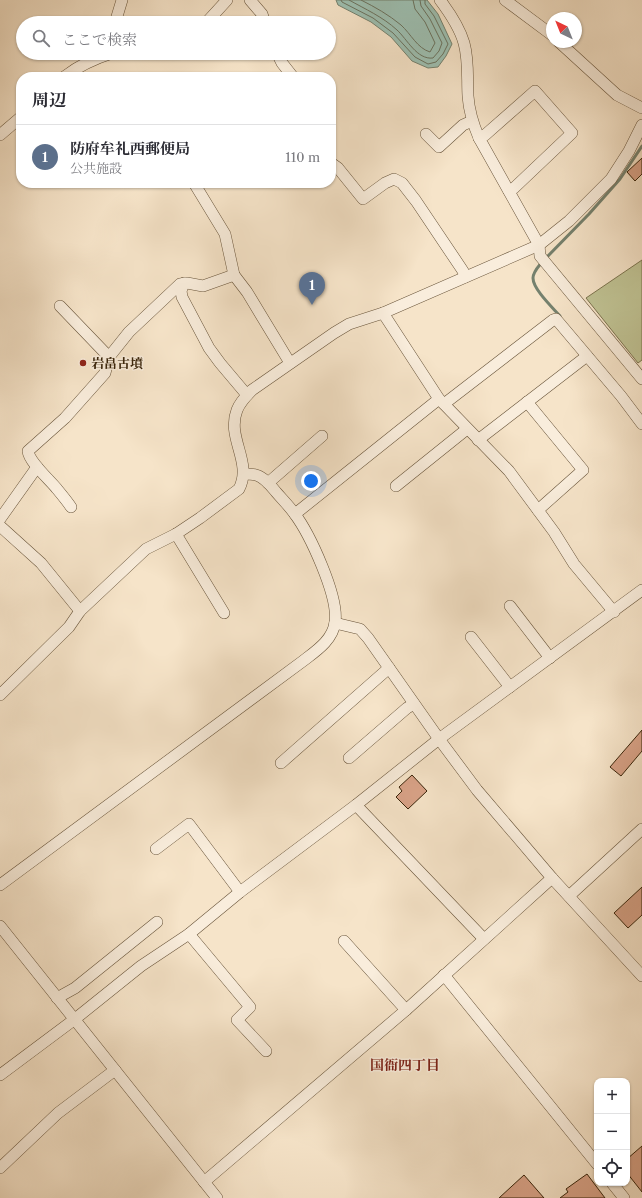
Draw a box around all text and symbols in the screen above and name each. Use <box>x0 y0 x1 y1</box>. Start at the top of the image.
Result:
north arrow <box>546 12 582 48</box>
search box <box>16 16 336 60</box>
icon: search <box>30 27 52 49</box>
text: ここで検索 <box>62 30 137 49</box>
text: 周辺 <box>32 90 66 110</box>
text: 防府牟礼西郵便局 <box>70 139 190 158</box>
text: 1 <box>42 149 48 165</box>
text: 110 m <box>285 149 320 165</box>
text: 公共施設 <box>70 160 122 176</box>
pin: 1 <box>299 272 325 305</box>
place label: 岩畠古墳 <box>91 355 143 371</box>
marker: 岩畠古墳 <box>78 358 88 368</box>
your location <box>301 471 321 491</box>
district label: 国衙四丁目 <box>370 1056 440 1074</box>
map controls <box>594 1078 630 1186</box>
button: + <box>594 1078 630 1114</box>
button: − <box>594 1114 630 1150</box>
button: locate <box>594 1150 630 1186</box>

